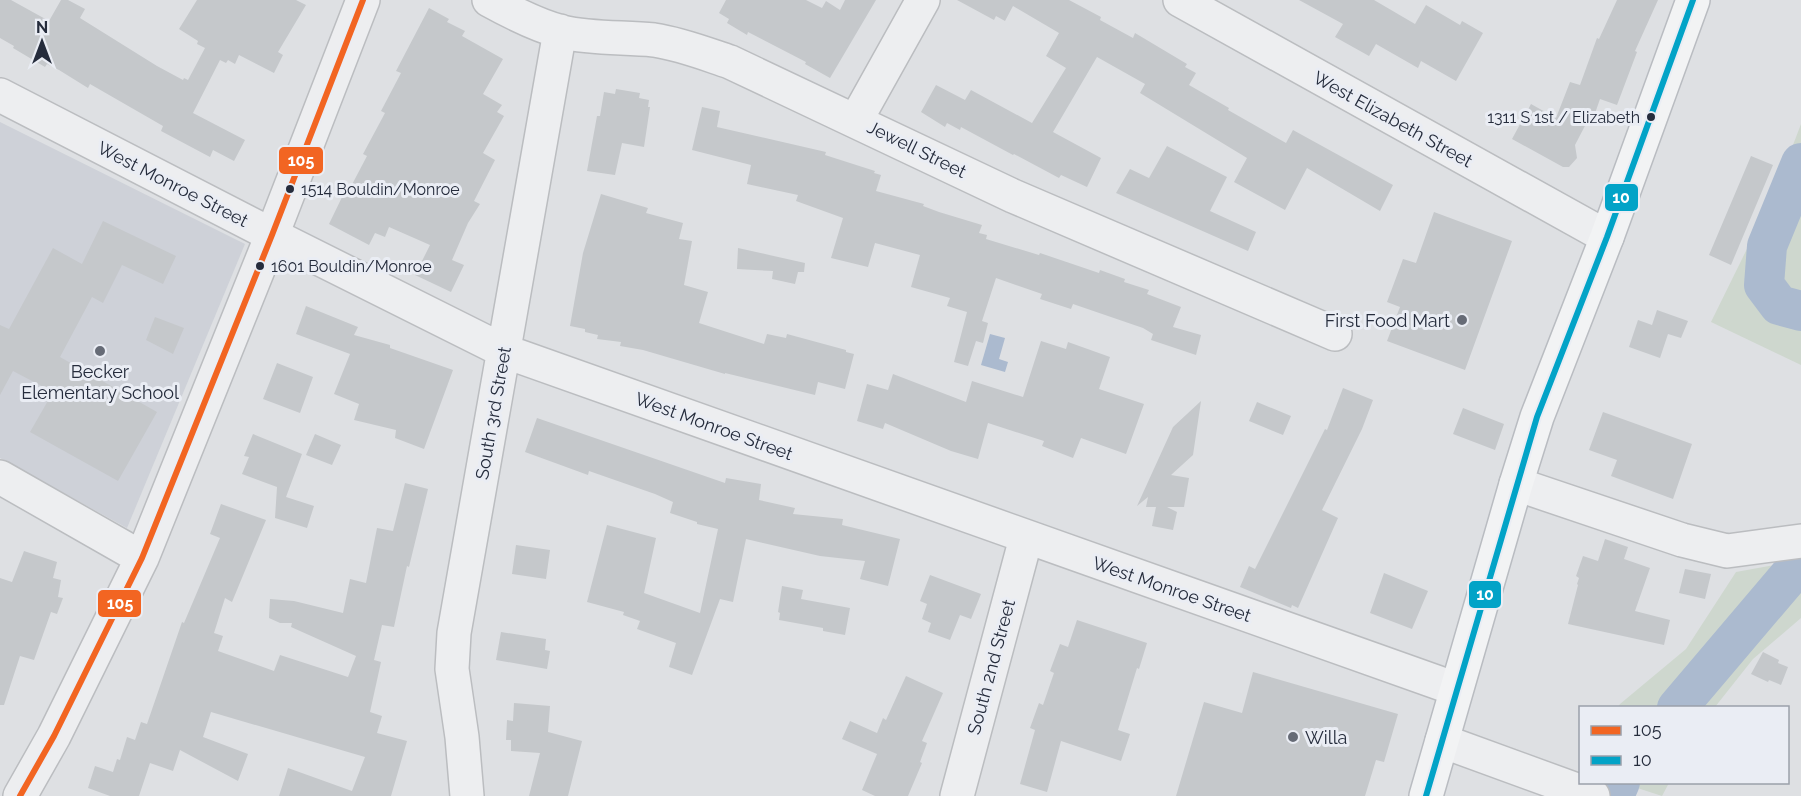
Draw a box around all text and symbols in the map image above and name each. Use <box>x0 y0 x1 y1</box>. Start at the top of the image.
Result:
north arrow <box>12 12 72 72</box>
text: N <box>36 18 48 37</box>
street label: West Elizabeth Street <box>1310 67 1476 171</box>
place label: 1311 S 1st / Elizabeth <box>1487 108 1640 127</box>
marker: 1311 S 1st / Elizabeth <box>1645 111 1657 123</box>
street label: Jewell Street <box>864 116 970 182</box>
street label: West Monroe Street <box>94 137 252 231</box>
line badge: 105 <box>278 146 324 175</box>
text: 105 <box>288 151 314 170</box>
place label: 1514 Bouldin/Monroe <box>301 180 460 199</box>
marker: 1514 Bouldin/Monroe <box>284 183 296 195</box>
line badge: 10 <box>1604 183 1639 212</box>
text: 10 <box>1612 188 1630 207</box>
place label: 1601 Bouldin/Monroe <box>271 257 432 276</box>
marker: 1601 Bouldin/Monroe <box>254 260 266 272</box>
place label: First Food Mart <box>1325 310 1450 331</box>
marker: First Food Mart <box>1455 313 1469 327</box>
marker: Becker Elementary School <box>93 344 107 358</box>
street label: South 3rd Street <box>471 345 515 481</box>
place label: Becker Elementary School <box>21 361 179 403</box>
street label: West Monroe Street <box>632 388 796 464</box>
street label: West Monroe Street <box>1090 552 1254 626</box>
line badge: 10 <box>1468 580 1502 609</box>
text: 10 <box>1476 585 1494 604</box>
line badge: 105 <box>97 589 142 618</box>
text: 105 <box>107 594 133 613</box>
street label: South 2nd Street <box>963 597 1019 737</box>
legend <box>1579 706 1789 784</box>
text: 105 <box>1633 719 1662 740</box>
place label: Willa <box>1305 727 1347 748</box>
marker: Willa <box>1286 730 1300 744</box>
text: 10 <box>1633 749 1652 770</box>

